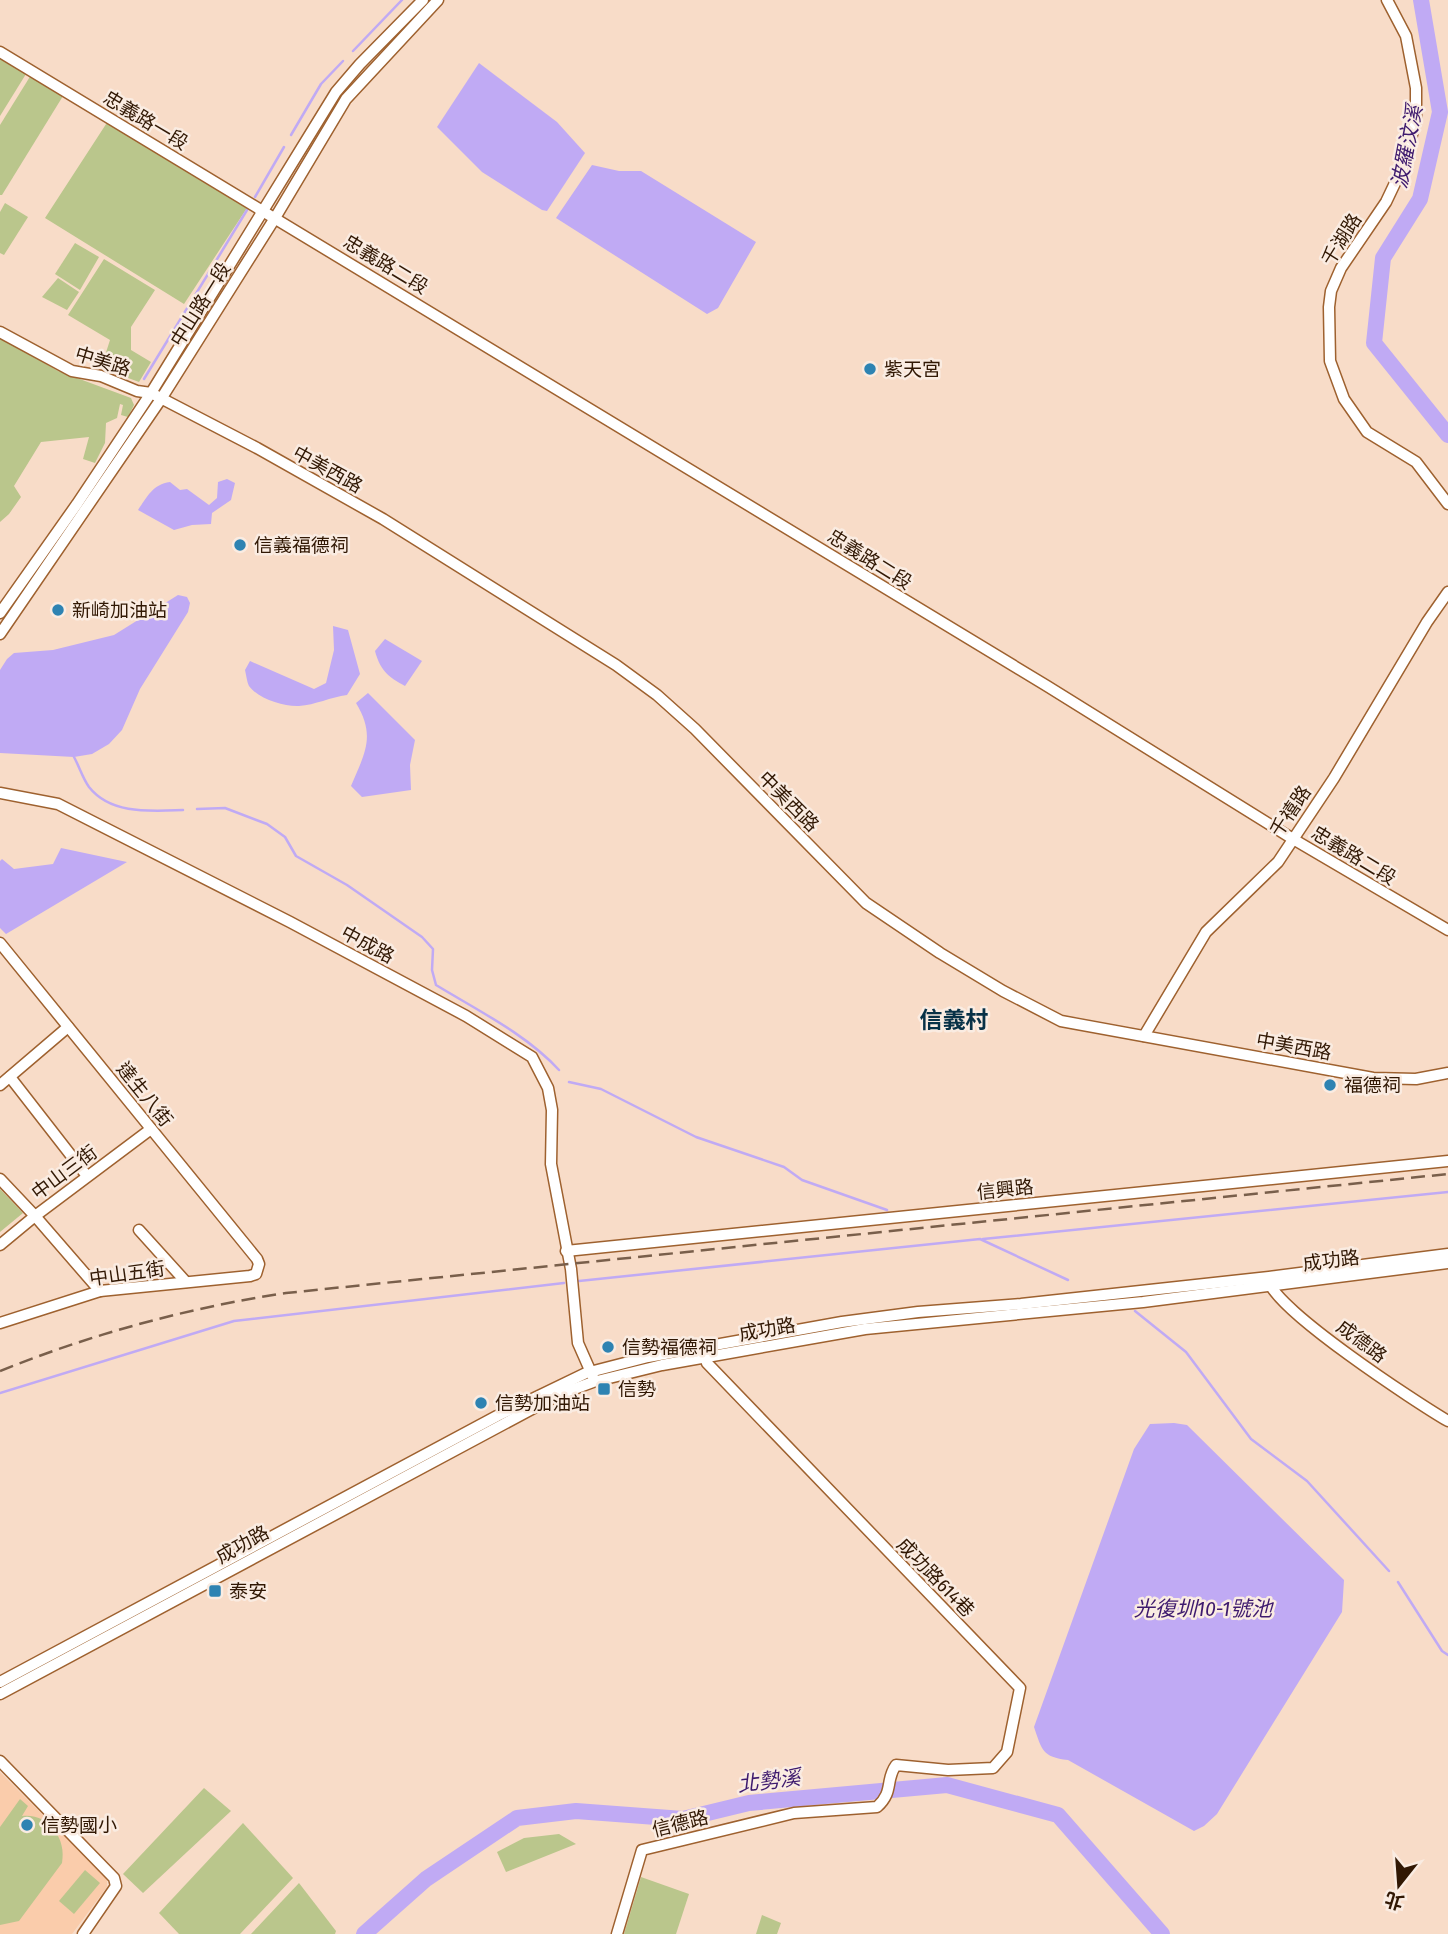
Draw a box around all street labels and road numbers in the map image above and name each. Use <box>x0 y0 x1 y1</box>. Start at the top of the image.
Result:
street label: 忠義路一段 <box>99 86 192 155</box>
street label: 千湖路 <box>1317 209 1366 270</box>
street label: 忠義路二段 <box>339 230 432 299</box>
street label: 中山路一段 <box>165 258 235 351</box>
street label: 中美路 <box>72 342 133 381</box>
street label: 中美西路 <box>289 441 367 498</box>
street label: 忠義路二段 <box>823 524 916 594</box>
street label: 中美西路 <box>754 766 824 836</box>
street label: 千禧路 <box>1265 781 1316 841</box>
street label: 忠義路二段 <box>1307 821 1400 890</box>
street label: 中成路 <box>337 921 398 968</box>
street label: 中美西路 <box>1254 1029 1333 1064</box>
street label: 達生八街 <box>112 1058 177 1131</box>
street label: 中山三街 <box>27 1140 102 1204</box>
street label: 信興路 <box>975 1175 1035 1204</box>
street label: 成功路 <box>1301 1246 1361 1275</box>
street label: 中山五街 <box>88 1257 166 1290</box>
street label: 成功路 <box>737 1313 797 1346</box>
street label: 成德路 <box>1332 1315 1391 1368</box>
street label: 成功路 <box>212 1521 273 1568</box>
street label: 成功路614巷 <box>892 1533 979 1622</box>
street label: 信德路 <box>650 1805 711 1842</box>

